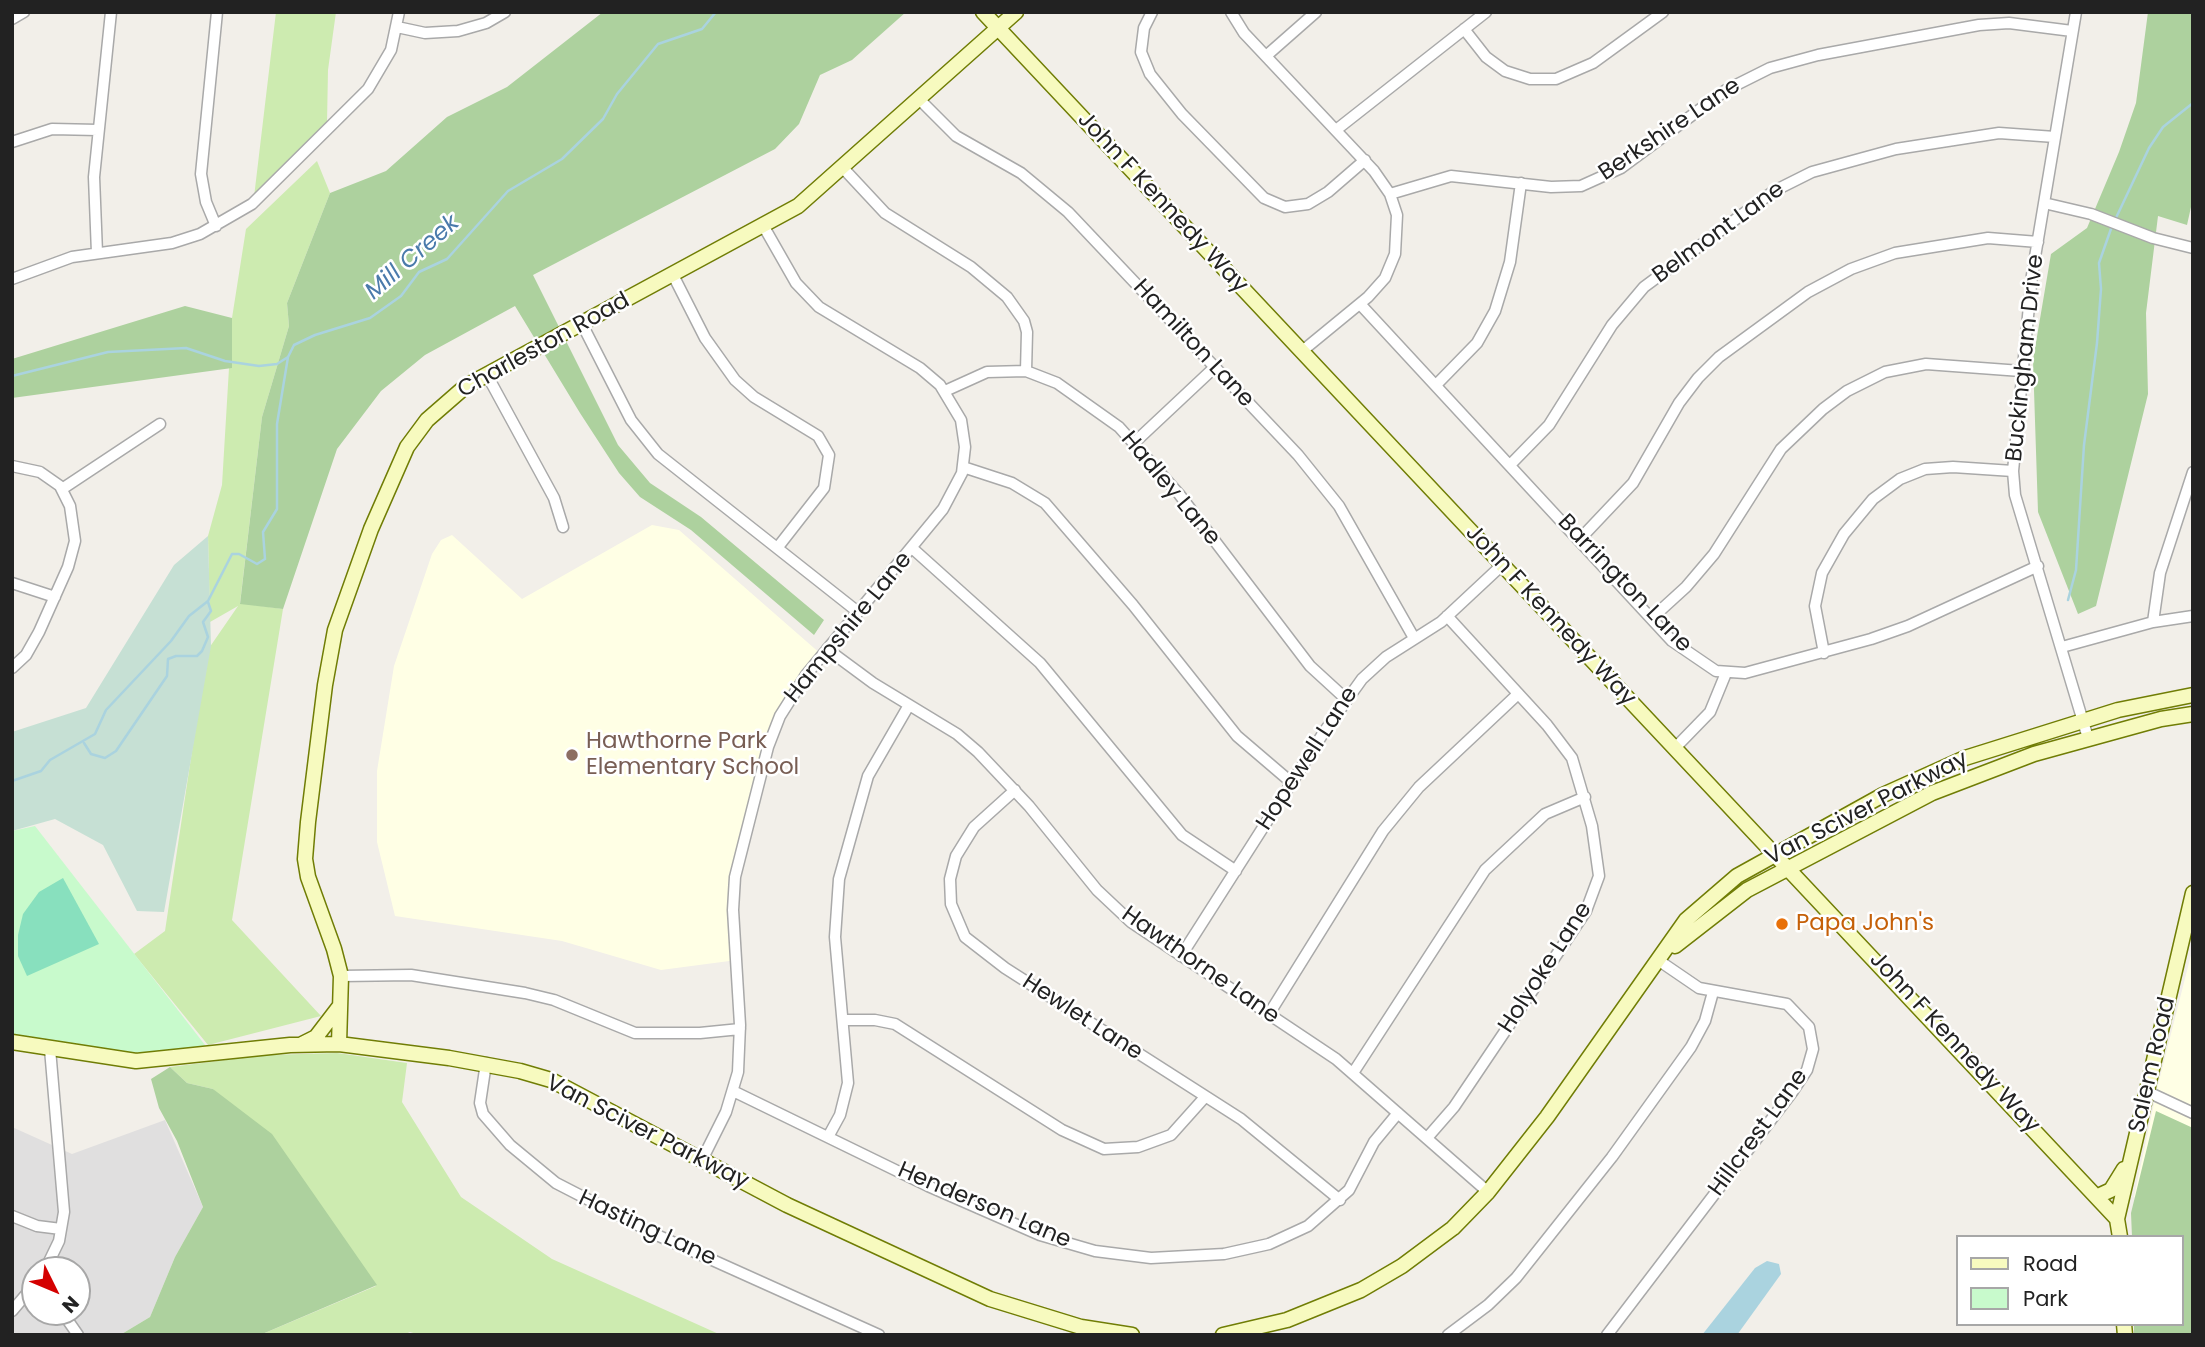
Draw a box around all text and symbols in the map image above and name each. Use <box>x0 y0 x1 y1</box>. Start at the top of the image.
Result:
street label: Berkshire Lane <box>1594 73 1746 187</box>
street label: John F Kennedy Way <box>1071 107 1253 299</box>
street label: Belmont Lane <box>1648 176 1790 290</box>
water label: Mill Creek <box>360 209 466 307</box>
street label: Buckingham Drive <box>2001 253 2051 463</box>
street label: Hamilton Lane <box>1127 274 1259 414</box>
street label: Charleston Road <box>453 287 635 405</box>
street label: Hadley Lane <box>1114 426 1226 552</box>
street label: Barrington Lane <box>1551 509 1697 659</box>
street label: John F Kennedy Way <box>1459 520 1641 712</box>
street label: Hampshire Lane <box>780 547 918 709</box>
street label: Hopewell Lane <box>1251 682 1365 836</box>
place label: Hawthorne Park Elementary School <box>586 728 799 782</box>
street label: Van Sciver Parkway <box>1761 746 1973 872</box>
marker: Hawthorne Park Elementary School <box>564 747 580 763</box>
street label: Holyoke Lane <box>1493 897 1599 1039</box>
street label: Hawthorne Lane <box>1116 901 1284 1031</box>
place label: Papa John's <box>1796 910 1934 938</box>
marker: Papa John's <box>1774 916 1790 932</box>
street label: John F Kennedy Way <box>1863 947 2045 1139</box>
street label: Hewlet Lane <box>1017 969 1147 1067</box>
street label: Salem Road <box>2124 994 2182 1136</box>
street label: Hillcrest Lane <box>1704 1064 1814 1202</box>
street label: Van Sciver Parkway <box>541 1070 753 1196</box>
street label: Henderson Lane <box>893 1157 1075 1255</box>
street label: Hasting Lane <box>574 1185 720 1273</box>
legend <box>1956 1235 2184 1326</box>
text: Road <box>2023 1249 2078 1278</box>
north arrow <box>21 1256 91 1326</box>
text: Park <box>2023 1284 2068 1313</box>
text: N <box>56 1290 85 1319</box>

